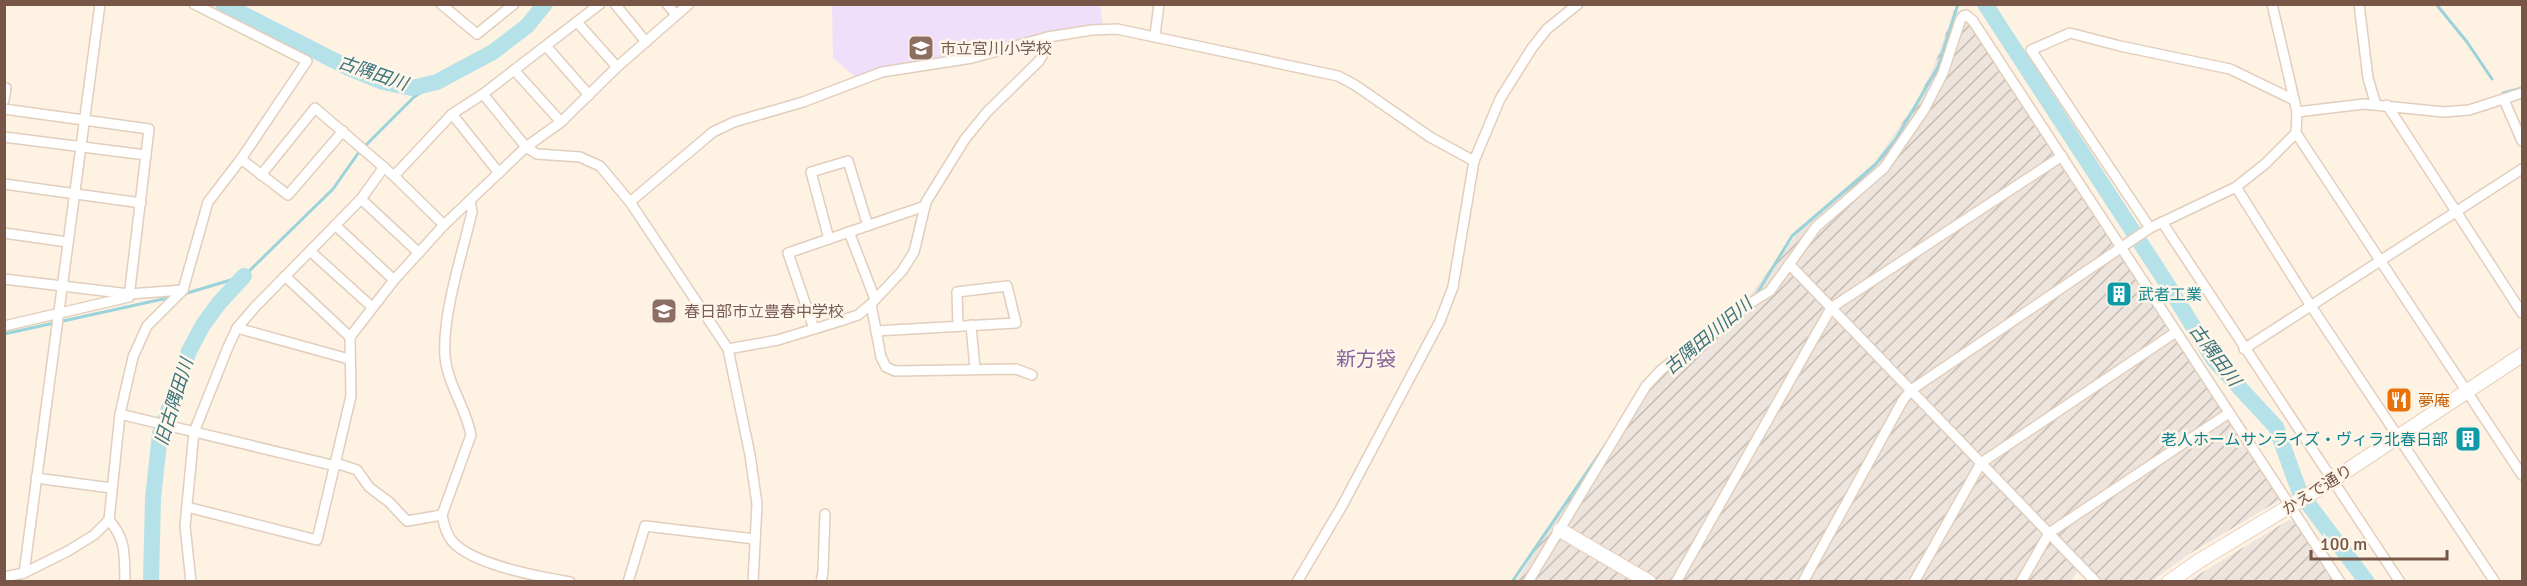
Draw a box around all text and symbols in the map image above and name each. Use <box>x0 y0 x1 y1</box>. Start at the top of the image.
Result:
school or university icon: 市立宮川小学校 <box>906 33 936 63</box>
place label: 市立宮川小学校 <box>940 39 1052 59</box>
water label: 古隅田川 <box>335 51 413 96</box>
building icon: 武者工業 <box>2104 279 2134 309</box>
place label: 武者工業 <box>2138 285 2202 305</box>
water label: 古隅田川旧川 <box>1660 292 1758 379</box>
school or university icon: 春日部市立豊春中学校 <box>649 296 679 326</box>
place label: 春日部市立豊春中学校 <box>684 302 844 322</box>
water label: 古隅田川 <box>2185 320 2247 392</box>
district label: 新方袋 <box>1336 347 1396 372</box>
water label: 旧古隅田川 <box>150 354 198 448</box>
restaurant icon: 夢庵 <box>2384 385 2414 415</box>
place label: 夢庵 <box>2418 391 2450 411</box>
building icon: 老人ホームサンライズ・ヴィラ北春日部 <box>2453 424 2483 454</box>
place label: 老人ホームサンライズ・ヴィラ北春日部 <box>2161 430 2448 450</box>
street label: かえで通り <box>2279 460 2357 519</box>
scale bar <box>2311 523 2448 561</box>
text: 100 m <box>2320 533 2367 555</box>

